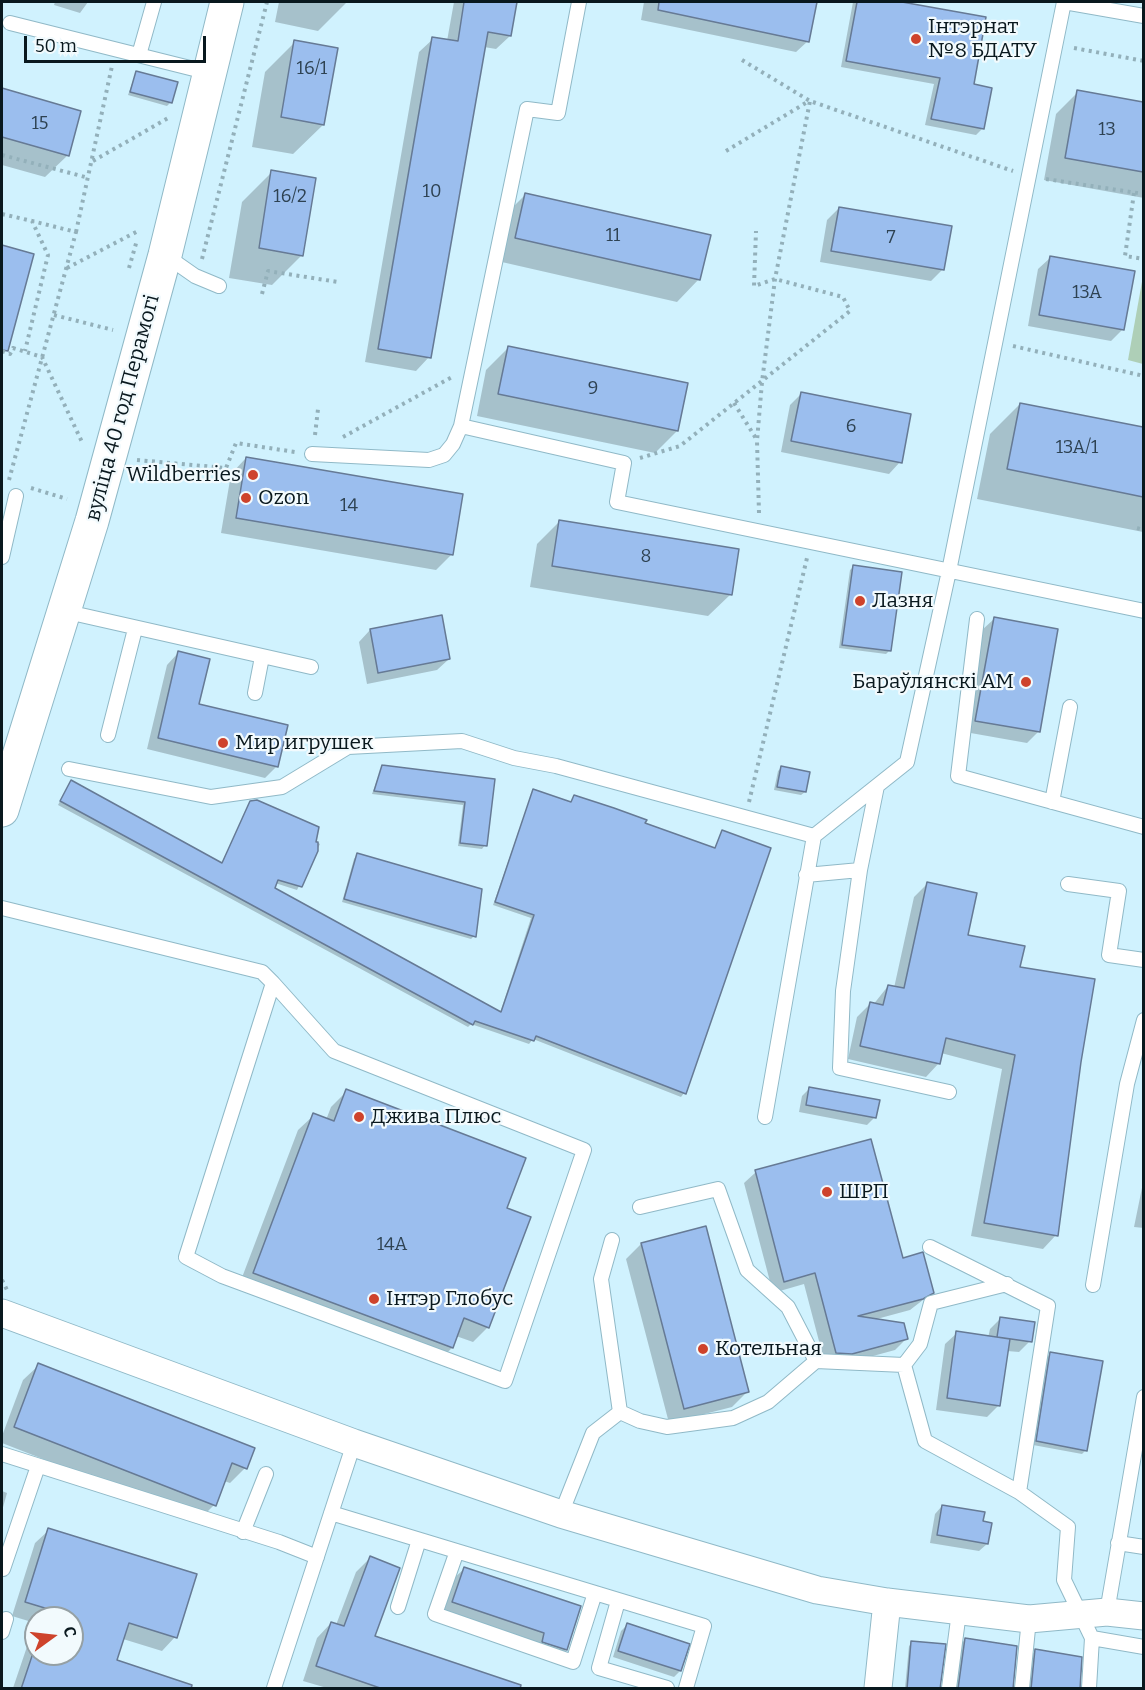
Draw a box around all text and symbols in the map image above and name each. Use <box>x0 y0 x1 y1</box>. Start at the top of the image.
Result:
place label: Інтэрнат №8 БДАТУ <box>928 14 1037 64</box>
scale bar <box>27 24 208 62</box>
marker: Інтэрнат №8 БДАТУ <box>909 32 923 46</box>
text: 50 m <box>35 35 77 57</box>
house number: 16/1 <box>297 58 327 80</box>
house number: 15 <box>32 113 48 135</box>
house number: 13 <box>1098 119 1116 141</box>
house number: 10 <box>423 181 441 203</box>
house number: 16/2 <box>273 186 307 208</box>
house number: 11 <box>606 225 620 247</box>
house number: 7 <box>886 227 896 249</box>
house number: 13А <box>1072 282 1102 304</box>
street label: вуліца 40 год Перамогі <box>81 292 165 524</box>
house number: 9 <box>588 378 598 400</box>
house number: 6 <box>846 416 856 438</box>
house number: 13А/1 <box>1056 437 1098 459</box>
place label: Wildberries <box>126 462 241 488</box>
marker: Wildberries <box>246 468 260 482</box>
place label: Ozon <box>258 485 309 511</box>
marker: Ozon <box>239 491 253 505</box>
house number: 14 <box>340 495 358 517</box>
house number: 8 <box>641 546 651 568</box>
place label: Лазня <box>872 588 933 614</box>
marker: Лазня <box>853 594 867 608</box>
place label: Бараўлянскі АМ <box>852 669 1014 695</box>
marker: Бараўлянскі АМ <box>1019 675 1033 689</box>
place label: Мир игрушек <box>235 730 373 756</box>
marker: Мир игрушек <box>216 736 230 750</box>
place label: Джива Плюс <box>371 1104 501 1130</box>
marker: Джива Плюс <box>352 1110 366 1124</box>
place label: ШРП <box>839 1179 889 1205</box>
marker: ШРП <box>820 1185 834 1199</box>
house number: 14А <box>377 1234 407 1256</box>
place label: Інтэр Глобус <box>386 1286 513 1312</box>
marker: Інтэр Глобус <box>367 1292 381 1306</box>
place label: Котельная <box>715 1336 822 1362</box>
marker: Котельная <box>696 1342 710 1356</box>
north arrow <box>24 1606 84 1666</box>
text: С <box>59 1624 80 1639</box>

